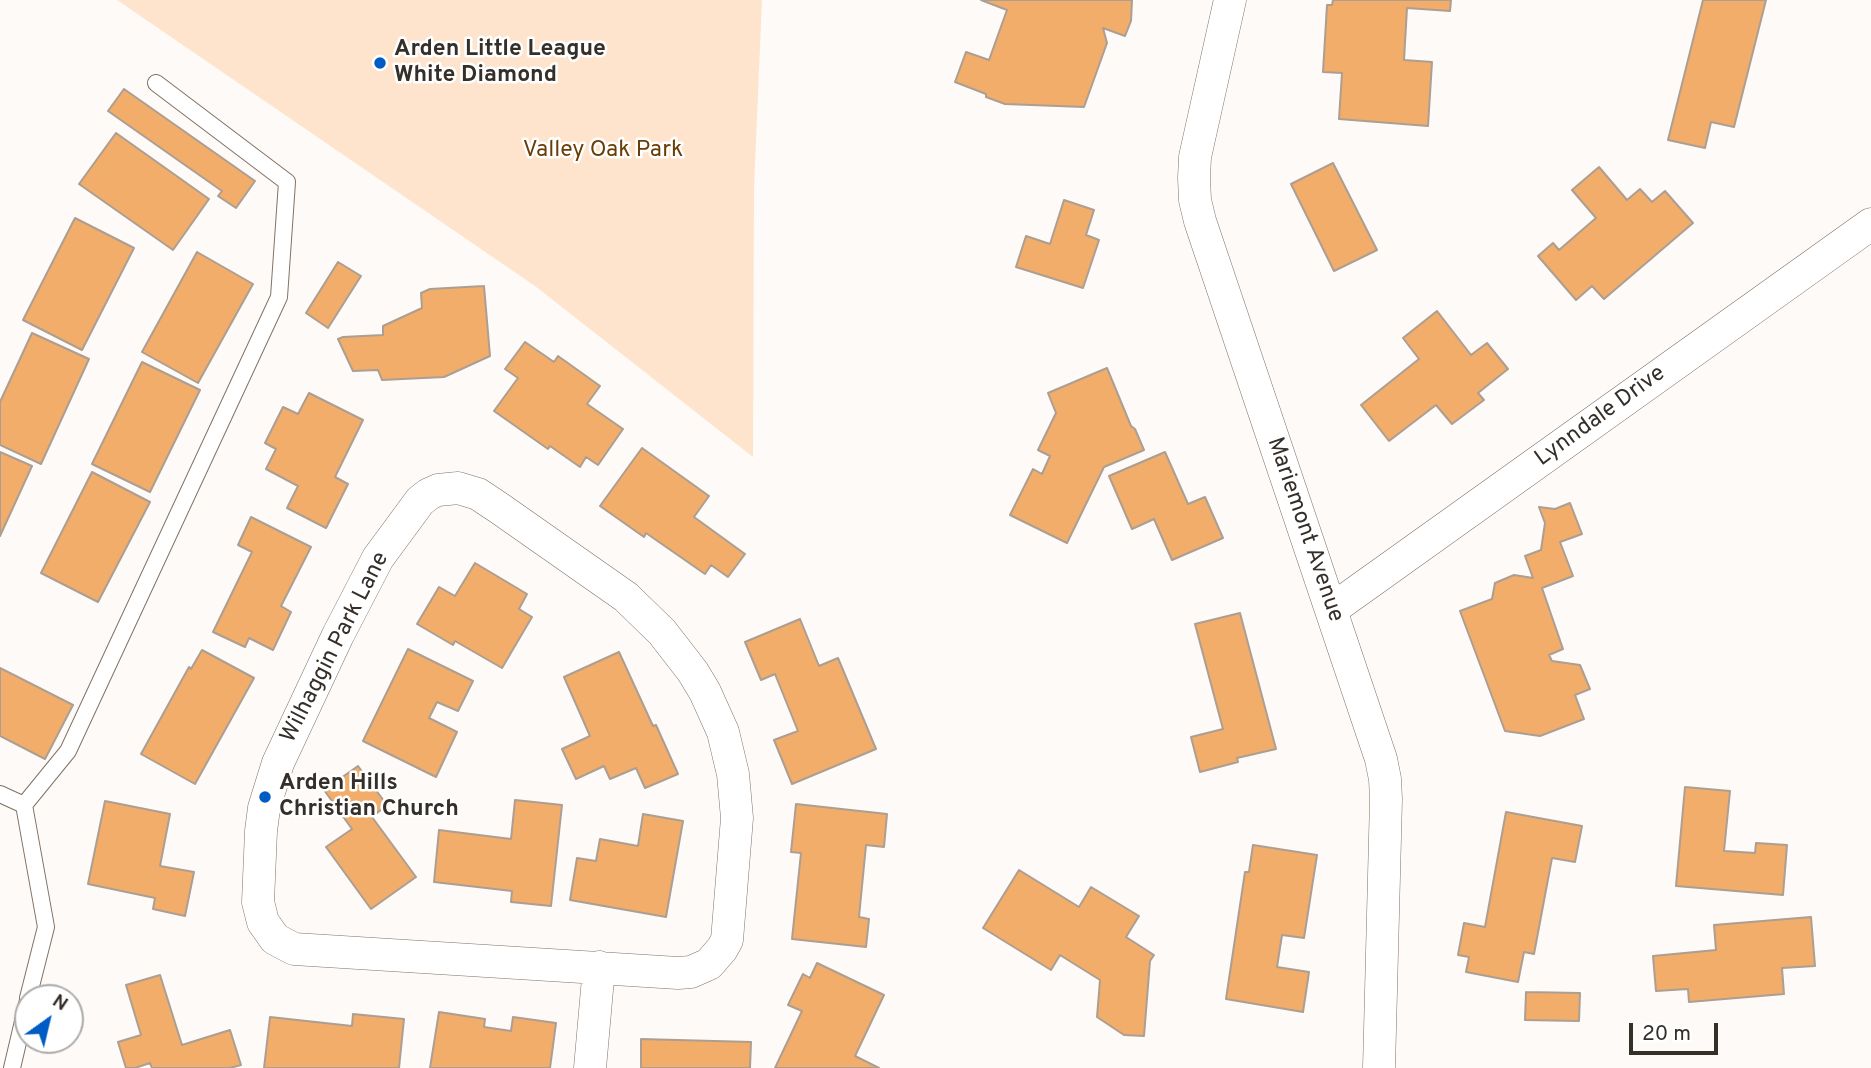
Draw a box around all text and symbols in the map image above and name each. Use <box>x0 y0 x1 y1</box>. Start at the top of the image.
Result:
place label: Arden Little League White Diamond <box>394 36 606 90</box>
marker: Arden Little League White Diamond <box>372 55 388 71</box>
park label: Valley Oak Park <box>523 137 683 165</box>
street label: Lynndale Drive <box>1531 361 1671 473</box>
street label: Mariemont Avenue <box>1259 434 1349 626</box>
street label: Wilhaggin Park Lane <box>276 548 396 748</box>
place label: Arden Hills Christian Church <box>279 770 459 824</box>
marker: Arden Hills Christian Church <box>257 789 273 805</box>
north arrow <box>14 984 84 1054</box>
text: N <box>47 989 72 1017</box>
scale bar <box>1633 1009 1722 1052</box>
text: 20 m <box>1642 1021 1691 1048</box>

